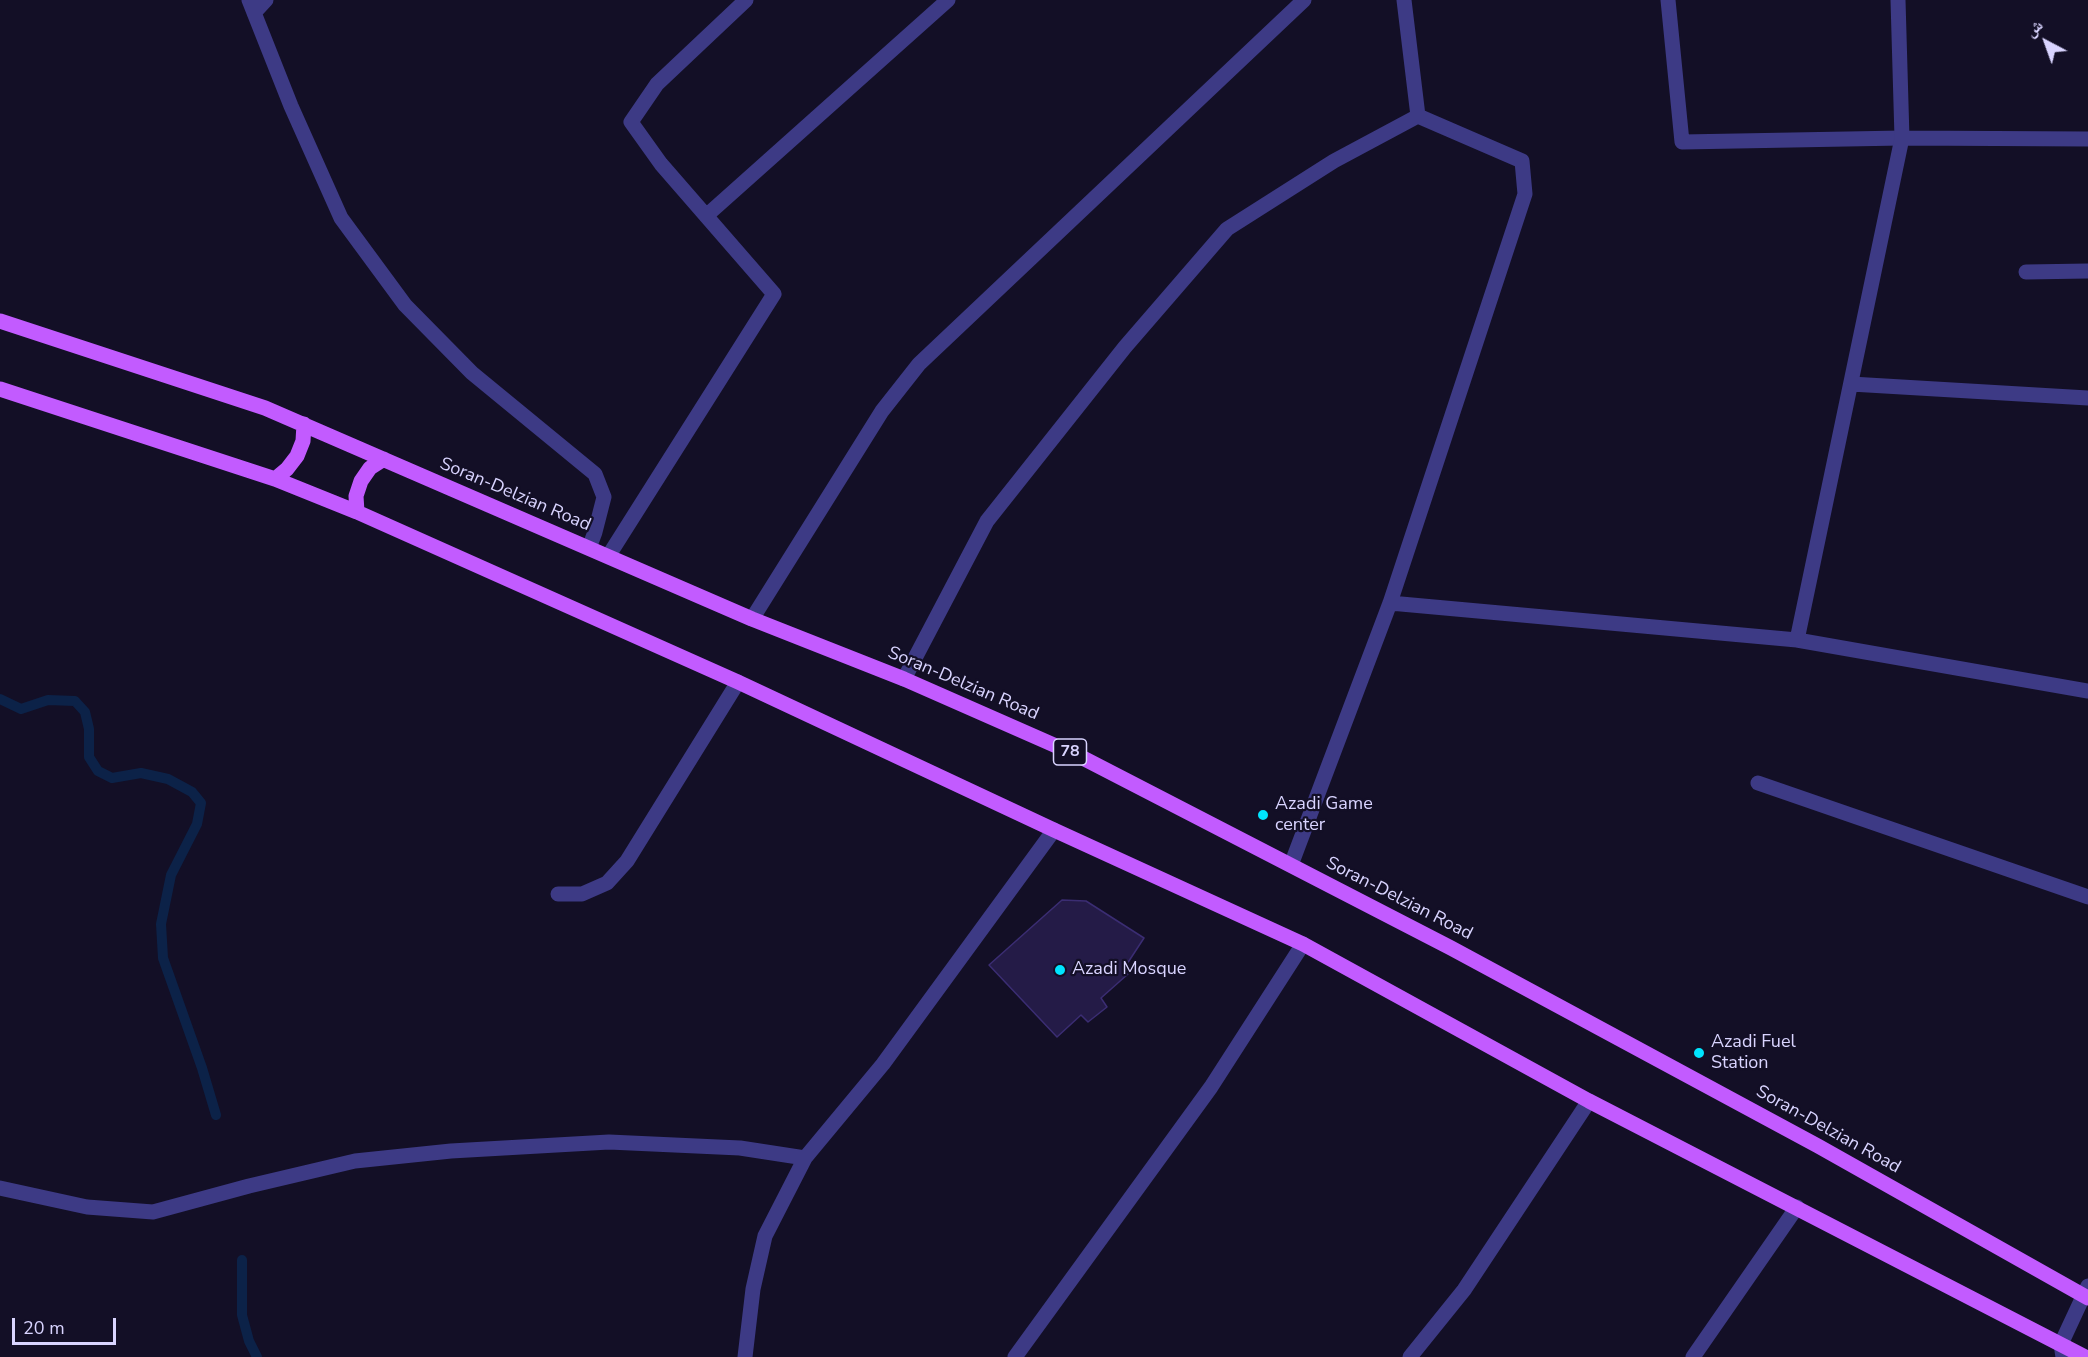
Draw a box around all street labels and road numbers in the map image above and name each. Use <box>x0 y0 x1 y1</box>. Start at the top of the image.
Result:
street label: Soran-Delzian Road <box>436 453 594 537</box>
street label: Soran-Delzian Road <box>884 642 1042 726</box>
road number: 78 <box>1054 739 1086 765</box>
street label: Soran-Delzian Road <box>1322 853 1476 945</box>
street label: Soran-Delzian Road <box>1752 1081 1904 1179</box>

